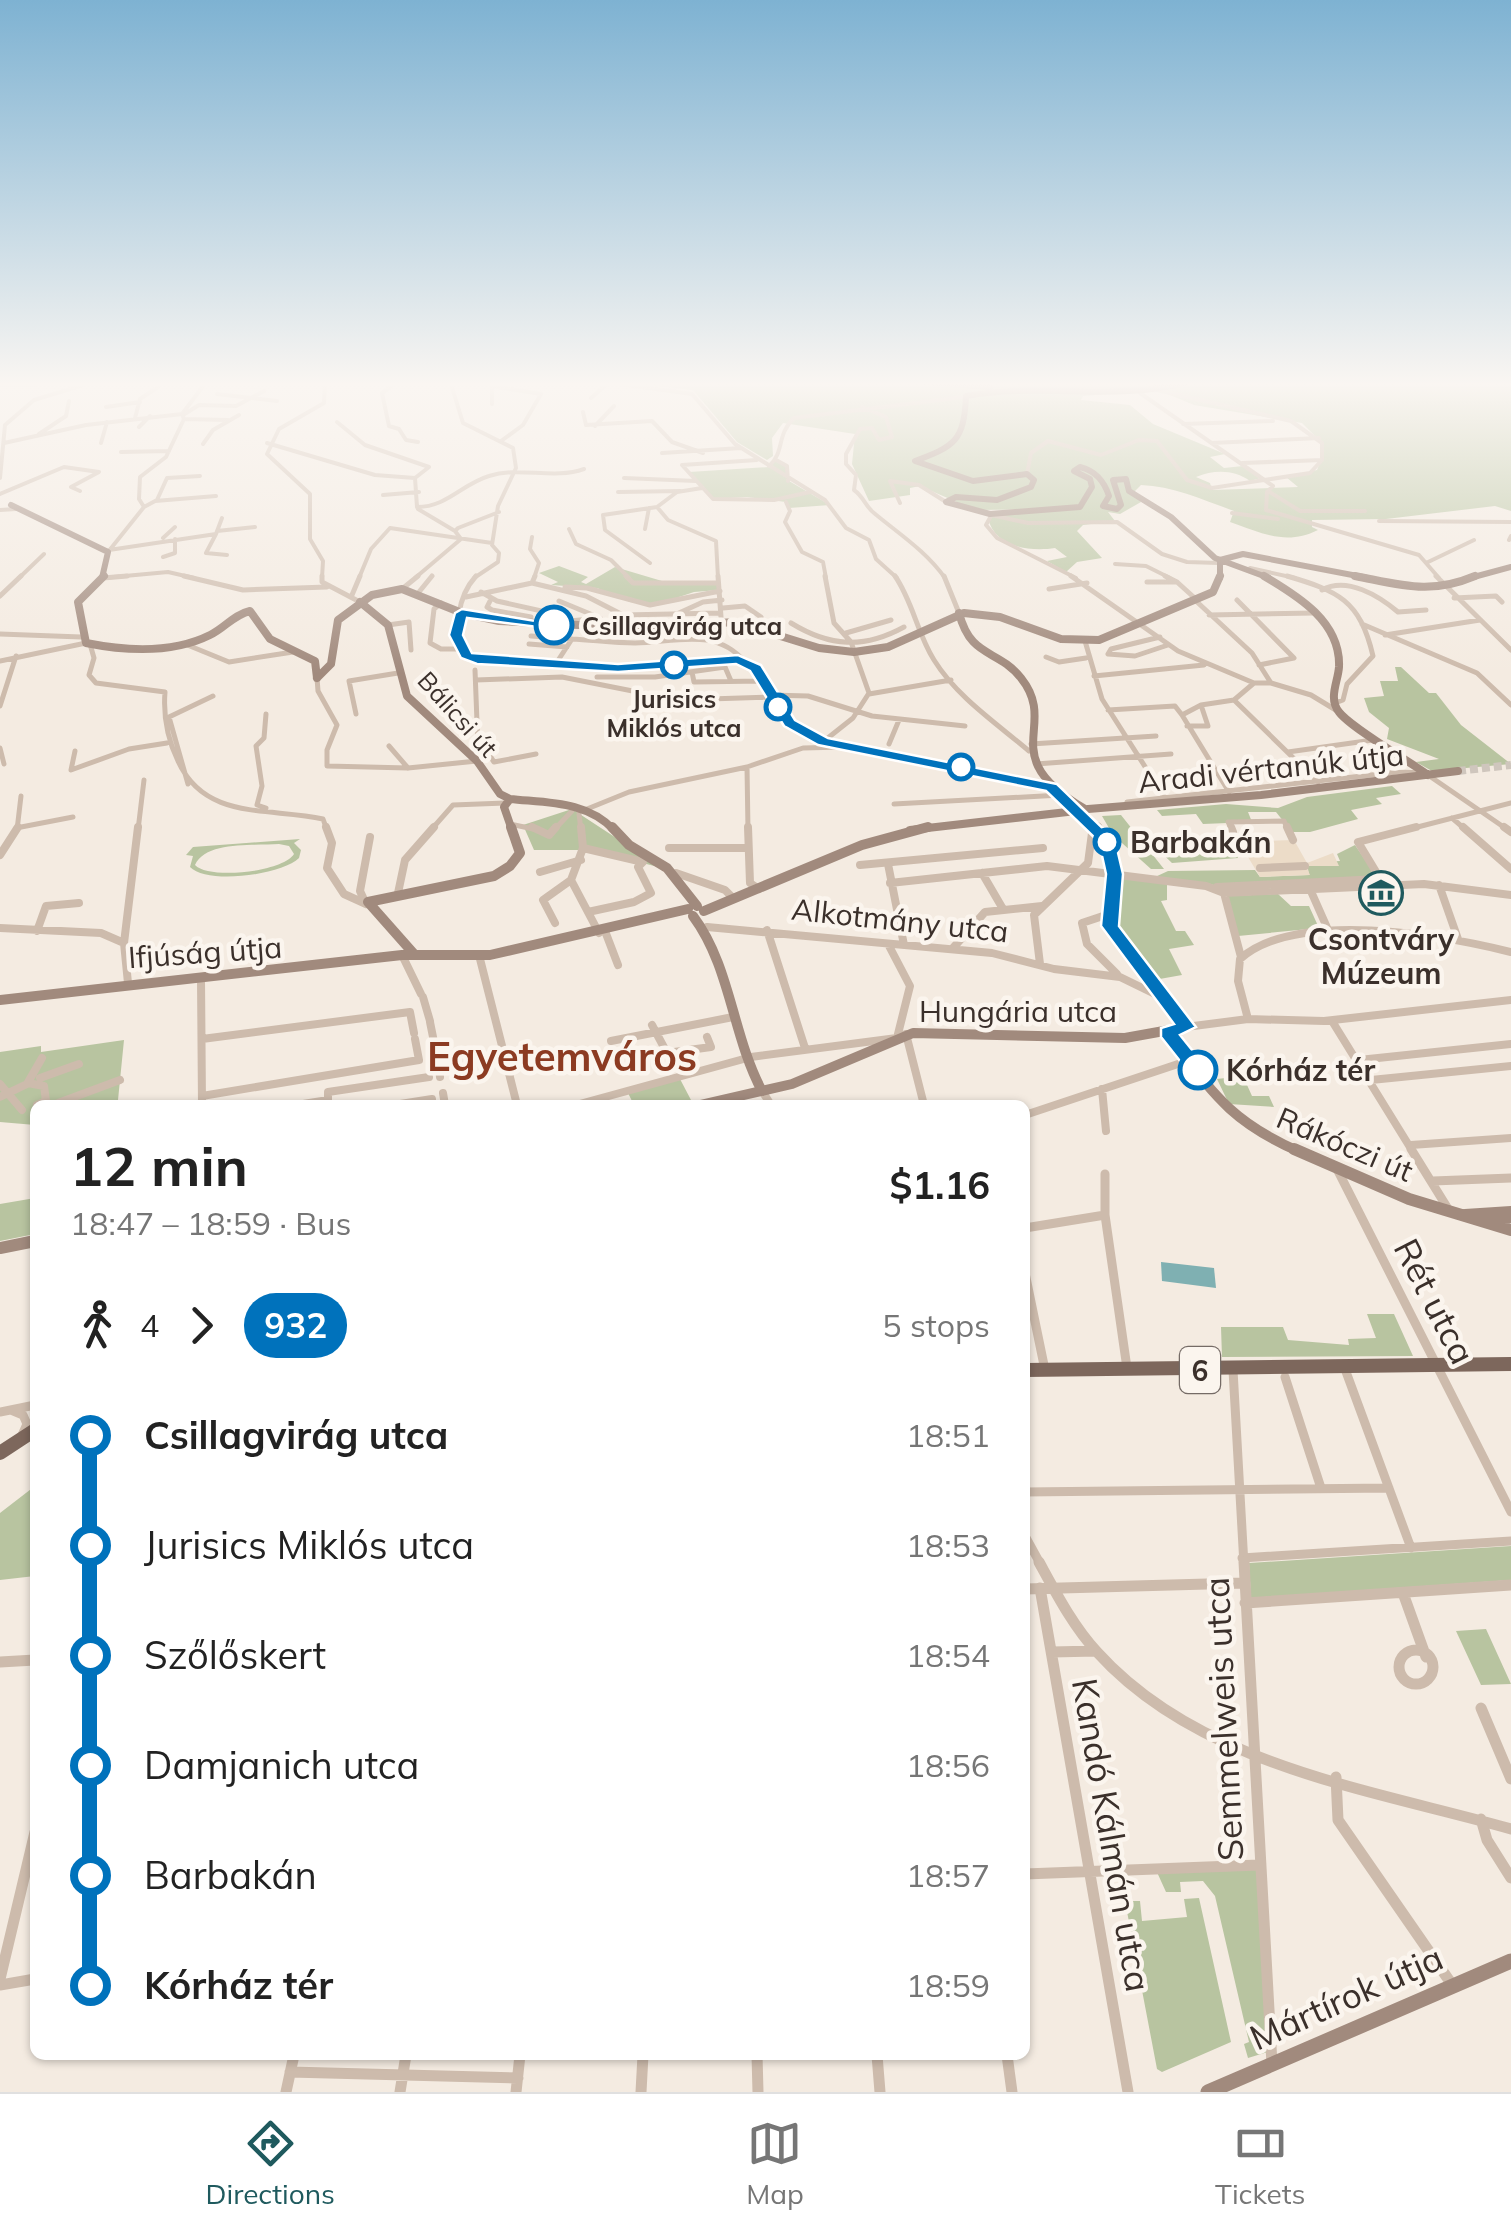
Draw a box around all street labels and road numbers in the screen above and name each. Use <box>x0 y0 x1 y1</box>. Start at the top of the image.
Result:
street label: Bálicsi út <box>412 665 505 763</box>
street label: Aradi vértanúk útja <box>1136 735 1406 801</box>
street label: Alkotmány utca <box>790 890 1010 950</box>
street label: Ifjúság útja <box>127 928 283 976</box>
street label: Hungária utca <box>919 992 1117 1030</box>
street label: Rákóczi út <box>1271 1098 1419 1190</box>
street label: Rét utca <box>1385 1231 1485 1371</box>
road number: 6 <box>1180 1347 1220 1393</box>
street label: Semmelweis utca <box>1194 1576 1252 1862</box>
street label: Kandó Kálmán utca <box>1063 1675 1161 1995</box>
street label: Mártírok útja <box>1243 1935 1449 2059</box>

